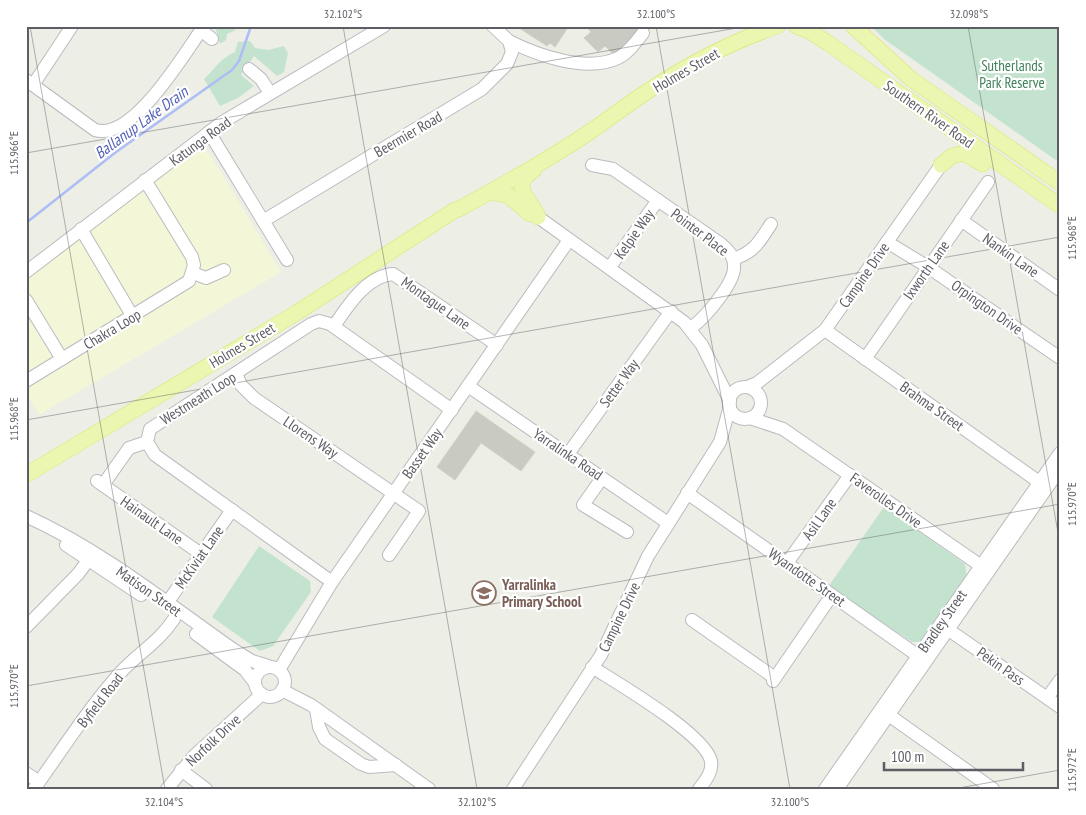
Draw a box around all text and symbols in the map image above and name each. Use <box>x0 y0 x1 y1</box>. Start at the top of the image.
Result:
text: 32.102°S <box>324 6 362 21</box>
text: 32.100°S <box>637 6 675 21</box>
text: 32.098°S <box>950 6 988 21</box>
street label: Holmes Street <box>650 43 722 97</box>
park label: Sutherlands Park Reserve <box>979 56 1045 92</box>
street label: Southern River Road <box>880 76 978 152</box>
water label: Ballanup Lake Drain <box>90 81 192 163</box>
street label: Beermier Road <box>371 107 445 161</box>
street label: Katunga Road <box>165 112 235 170</box>
text: 115.966°E <box>6 131 21 175</box>
street label: Pointer Place <box>667 204 733 260</box>
street label: Kelpie Way <box>610 205 658 263</box>
text: 115.968°E <box>1064 216 1079 260</box>
street label: Nankin Lane <box>979 229 1043 281</box>
street label: Ixworth Lane <box>899 237 953 303</box>
street label: Campine Drive <box>835 239 893 311</box>
street label: Montague Lane <box>398 272 474 334</box>
street label: Orpington Drive <box>948 275 1026 339</box>
street label: Chakra Loop <box>80 304 144 354</box>
street label: Holmes Street <box>206 318 278 372</box>
street label: Setter Way <box>595 355 643 411</box>
street label: Westmeath Loop <box>157 367 239 429</box>
street label: Brahma Street <box>896 377 968 435</box>
text: 115.968°E <box>6 397 21 441</box>
street label: Llorens Way <box>280 412 342 462</box>
street label: Basset Way <box>398 424 447 482</box>
street label: Yarralinka Road <box>529 424 607 484</box>
street label: Faverolles Drive <box>846 468 926 532</box>
text: 115.970°E <box>1064 482 1079 526</box>
street label: Hainault Lane <box>117 492 187 548</box>
street label: Asil Lane <box>798 494 840 544</box>
street label: McKiviat Lane <box>170 522 228 592</box>
street label: Wyandotte Street <box>765 544 849 610</box>
street label: Matison Street <box>113 562 185 620</box>
place label: Yarralinka Primary School <box>501 575 582 611</box>
street label: Campine Drive <box>594 579 644 655</box>
school or university icon: Yarralinka Primary School <box>471 580 497 606</box>
street label: Bradley Street <box>913 586 971 656</box>
street label: Pekin Pass <box>973 643 1029 689</box>
text: 115.970°E <box>6 664 21 708</box>
street label: Byfield Road <box>73 669 127 731</box>
street label: Norfolk Drive <box>182 710 244 770</box>
scale bar <box>884 740 1022 772</box>
text: 100 m <box>891 747 924 766</box>
text: 115.972°E <box>1064 748 1079 792</box>
text: 32.104°S <box>145 794 183 809</box>
text: 32.102°S <box>458 794 496 809</box>
text: 32.100°S <box>771 794 809 809</box>

